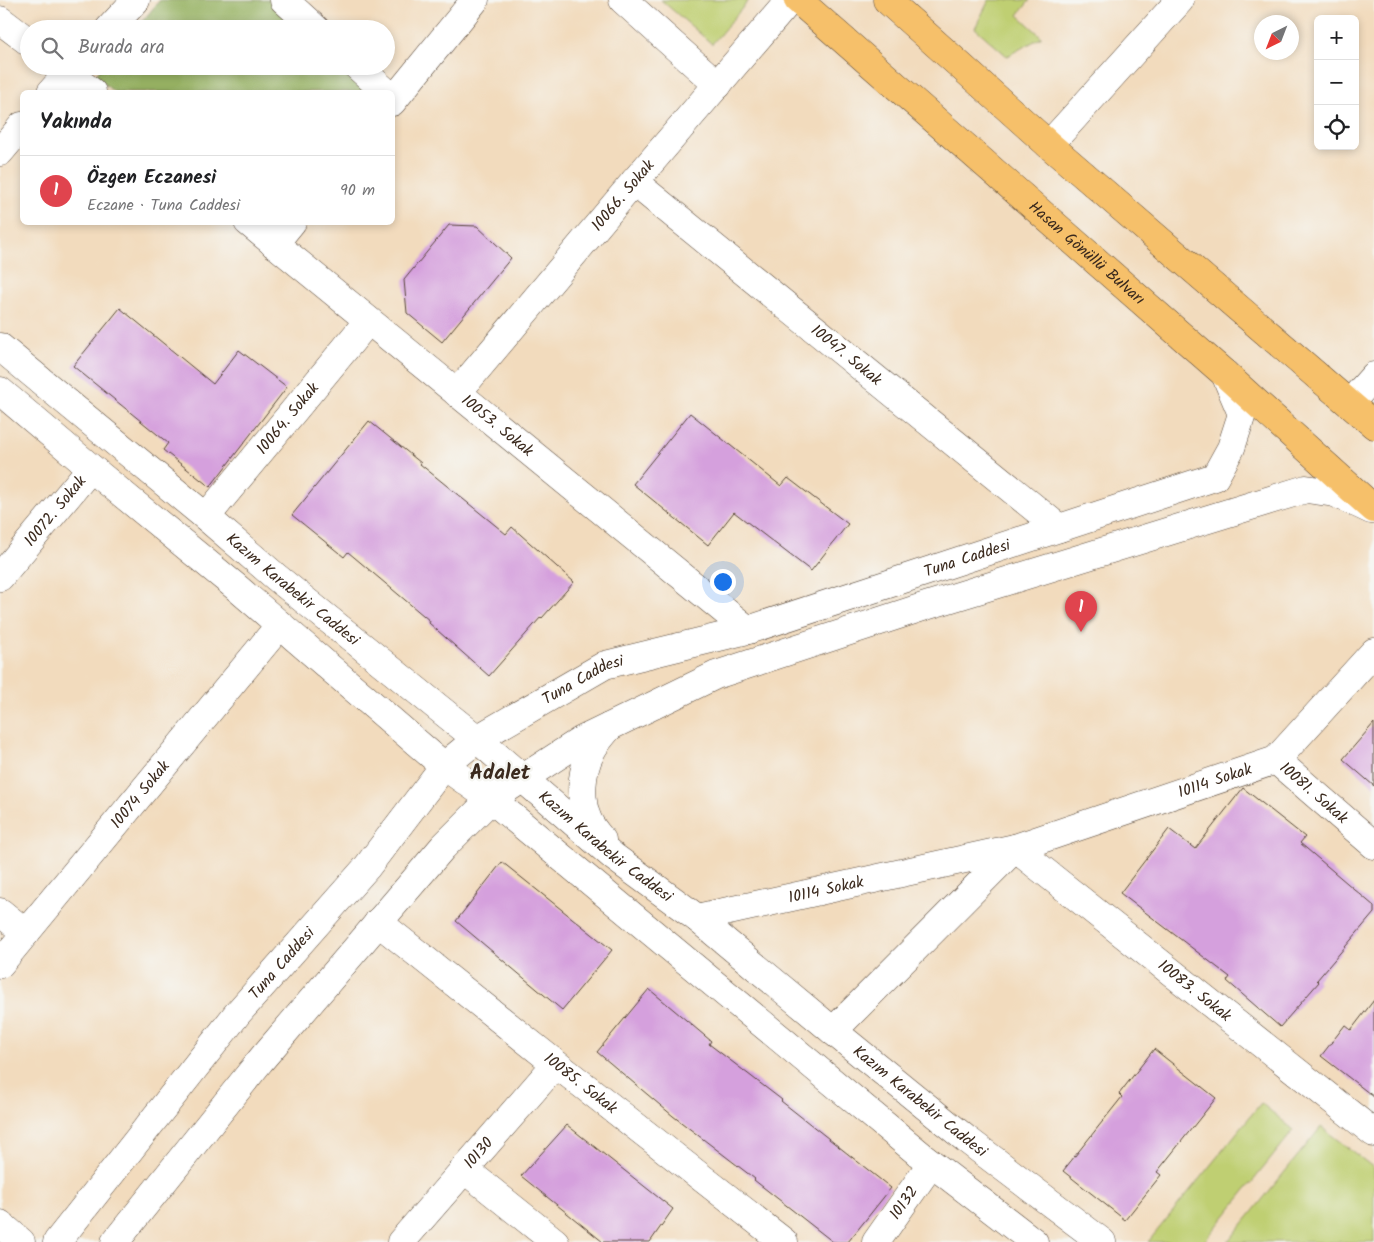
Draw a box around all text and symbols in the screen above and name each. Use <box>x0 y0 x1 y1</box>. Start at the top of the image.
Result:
north arrow <box>1254 15 1299 60</box>
map controls <box>1314 15 1359 150</box>
button: + <box>1314 15 1359 60</box>
search box <box>20 20 395 75</box>
text: Burada ara <box>78 33 165 63</box>
icon: search <box>38 34 66 62</box>
button: − <box>1314 60 1359 105</box>
button: locate <box>1314 105 1359 150</box>
text: Yakında <box>40 106 112 139</box>
street label: 10066. Sokak <box>585 154 661 237</box>
text: Özgen Eczanesi <box>87 163 216 193</box>
text: 1 <box>54 178 58 203</box>
text: 90 m <box>340 178 375 203</box>
text: Eczane · Tuna Caddesi <box>87 193 240 218</box>
street label: Hasan Gönüllü Bulvarı <box>1023 195 1151 311</box>
street label: 10047. Sokak <box>805 318 888 392</box>
street label: 10064. Sokak <box>250 376 325 460</box>
street label: 10053. Sokak <box>456 388 540 463</box>
street label: 10072. Sokak <box>18 469 93 552</box>
street label: Kazım Karabekir Caddesi <box>220 527 366 653</box>
street label: Tuna Caddesi <box>921 532 1015 584</box>
your location <box>710 569 736 595</box>
pin: 1 <box>1065 591 1097 632</box>
street label: Tuna Caddesi <box>537 648 627 711</box>
street label: 10074 Sokak <box>104 754 176 834</box>
street label: 10114 Sokak <box>1175 756 1256 805</box>
street label: 10081. Sokak <box>1274 756 1354 830</box>
district label: Adalet <box>470 757 531 790</box>
street label: Kazım Karabekir Caddesi <box>533 784 679 909</box>
street label: 10114 Sokak <box>786 869 867 910</box>
street label: Tuna Caddesi <box>243 921 322 1005</box>
street label: 10083. Sokak <box>1152 953 1237 1028</box>
street label: Kazım Karabekir Caddesi <box>847 1039 994 1164</box>
street label: 10085. Sokak <box>538 1046 623 1120</box>
street label: 10130 <box>457 1132 499 1175</box>
street label: 10132 <box>883 1181 924 1225</box>

